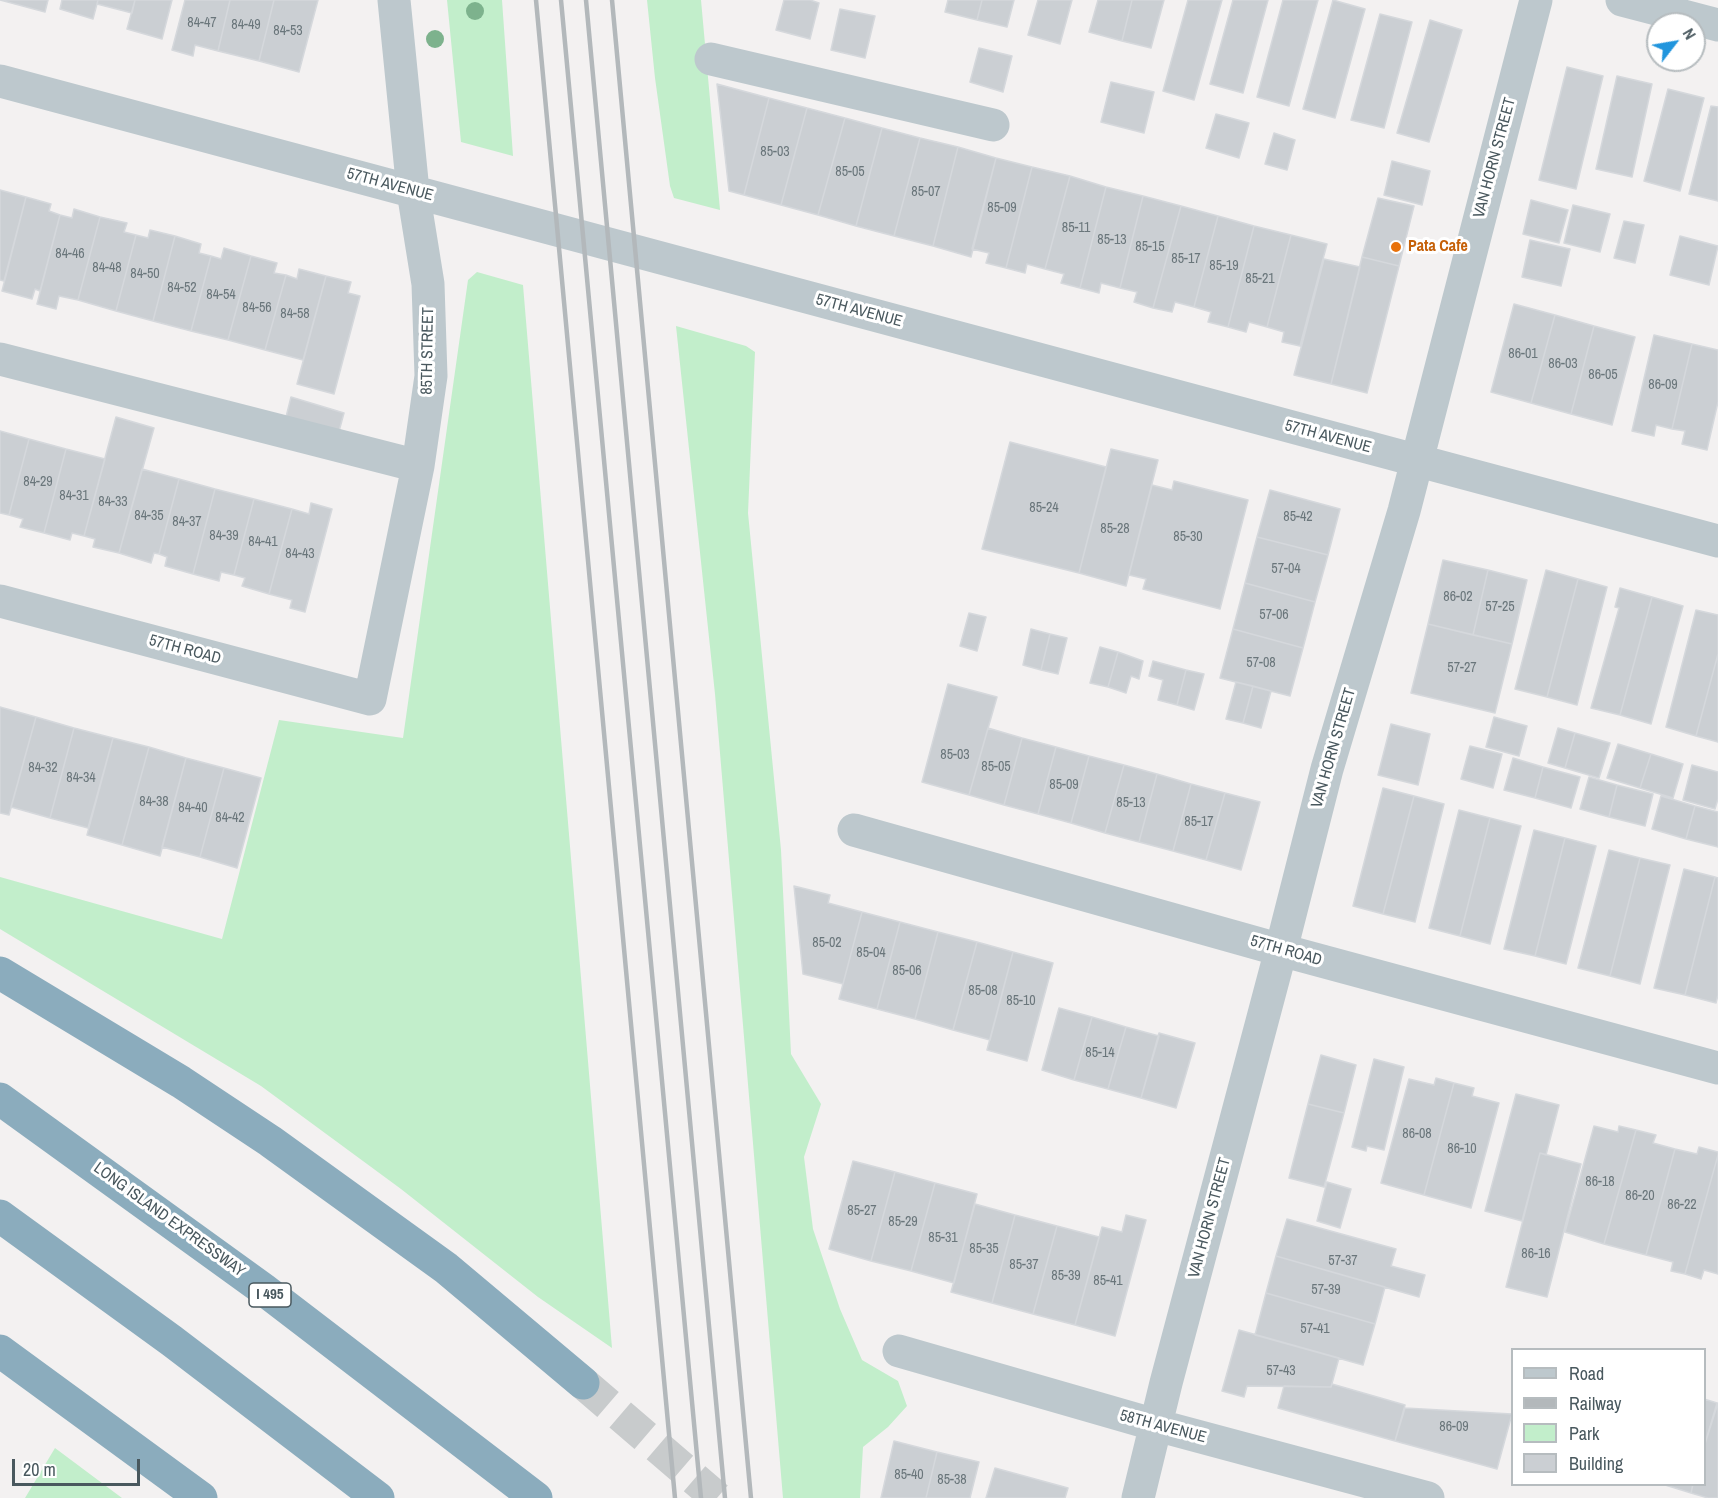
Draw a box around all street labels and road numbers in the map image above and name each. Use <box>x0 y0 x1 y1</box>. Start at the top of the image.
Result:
street label: VAN HORN STREET <box>1470 96 1520 220</box>
street label: 57TH AVENUE <box>345 164 435 206</box>
street label: 57TH AVENUE <box>814 290 904 332</box>
street label: 85TH STREET <box>418 307 438 395</box>
street label: 57TH AVENUE <box>1283 416 1373 458</box>
street label: 57TH ROAD <box>147 631 223 669</box>
street label: VAN HORN STREET <box>1308 686 1360 810</box>
street label: 57TH ROAD <box>1248 932 1324 970</box>
street label: VAN HORN STREET <box>1185 1156 1235 1280</box>
street label: LONG ISLAND EXPRESSWAY <box>90 1159 248 1281</box>
road number: I 495 <box>249 1283 291 1307</box>
street label: 58TH AVENUE <box>1118 1406 1208 1448</box>

